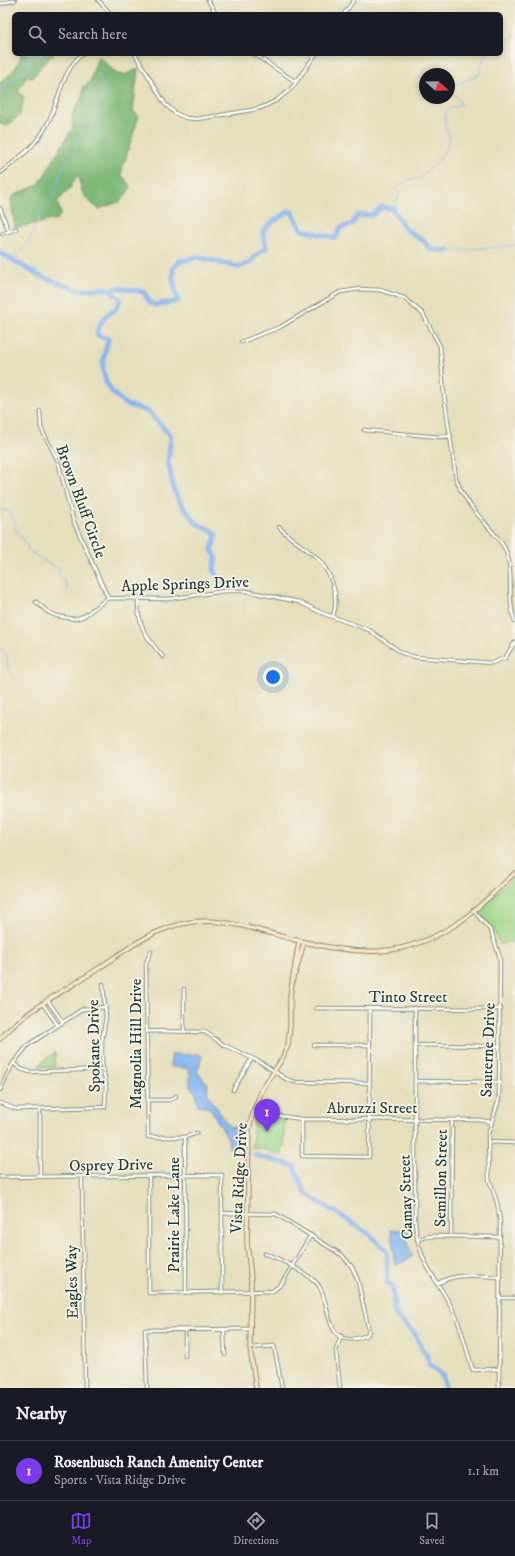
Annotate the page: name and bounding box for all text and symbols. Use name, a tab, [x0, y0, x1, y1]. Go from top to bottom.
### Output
search box	[12, 12, 503, 56]
icon: search	[26, 23, 48, 45]
text: Search here	[58, 25, 127, 44]
north arrow	[419, 68, 455, 104]
street label: Brown Bluff Circle	[51, 442, 111, 561]
street label: Apple Springs Drive	[121, 572, 250, 596]
your location	[263, 667, 283, 687]
street label: Magnolia Hill Drive	[126, 978, 146, 1109]
street label: Tinto Street	[369, 987, 447, 1007]
street label: Spokane Drive	[83, 999, 105, 1093]
street label: Sauterne Drive	[476, 1002, 500, 1098]
street label: Abruzzi Street	[327, 1098, 417, 1118]
pin: 1	[254, 1099, 280, 1132]
street label: Vista Ridge Drive	[226, 1122, 252, 1235]
street label: Semillon Street	[430, 1129, 452, 1227]
street label: Osprey Drive	[69, 1154, 153, 1176]
street label: Camay Street	[395, 1154, 417, 1240]
street label: Prairie Lake Lane	[164, 1157, 184, 1273]
street label: Eagles Way	[61, 1244, 83, 1319]
text: Nearby	[16, 1403, 66, 1425]
text: Rosenbusch Ranch Amenity Center	[54, 1453, 263, 1472]
text: 1	[27, 1463, 31, 1479]
text: 1.1 km	[467, 1463, 499, 1479]
text: Sports · Vista Ridge Drive	[54, 1472, 186, 1488]
tab: Map	[70, 1510, 92, 1548]
tab: Directions	[233, 1510, 279, 1548]
tab: Saved	[419, 1510, 445, 1548]

